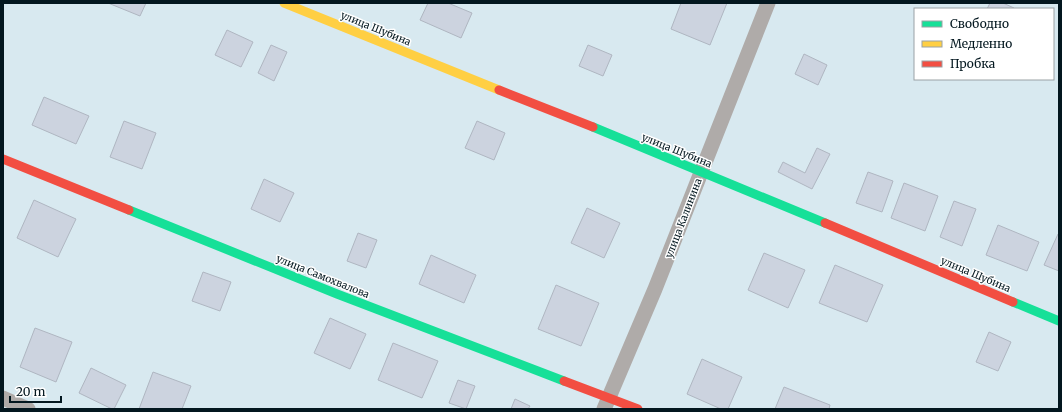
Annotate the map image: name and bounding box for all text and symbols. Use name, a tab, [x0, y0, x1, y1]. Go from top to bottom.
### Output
street label: улица Шубина	[339, 8, 413, 49]
legend	[914, 8, 1054, 80]
text: Свободно	[950, 16, 1009, 31]
text: Медленно	[950, 36, 1012, 51]
text: Пробка	[950, 56, 996, 71]
street label: улица Шубина	[640, 130, 714, 171]
street label: улица Калинина	[662, 176, 705, 260]
street label: улица Самохвалова	[274, 252, 372, 301]
street label: улица Шубина	[939, 254, 1013, 295]
scale bar	[10, 378, 61, 404]
text: 20 m	[16, 384, 45, 399]

